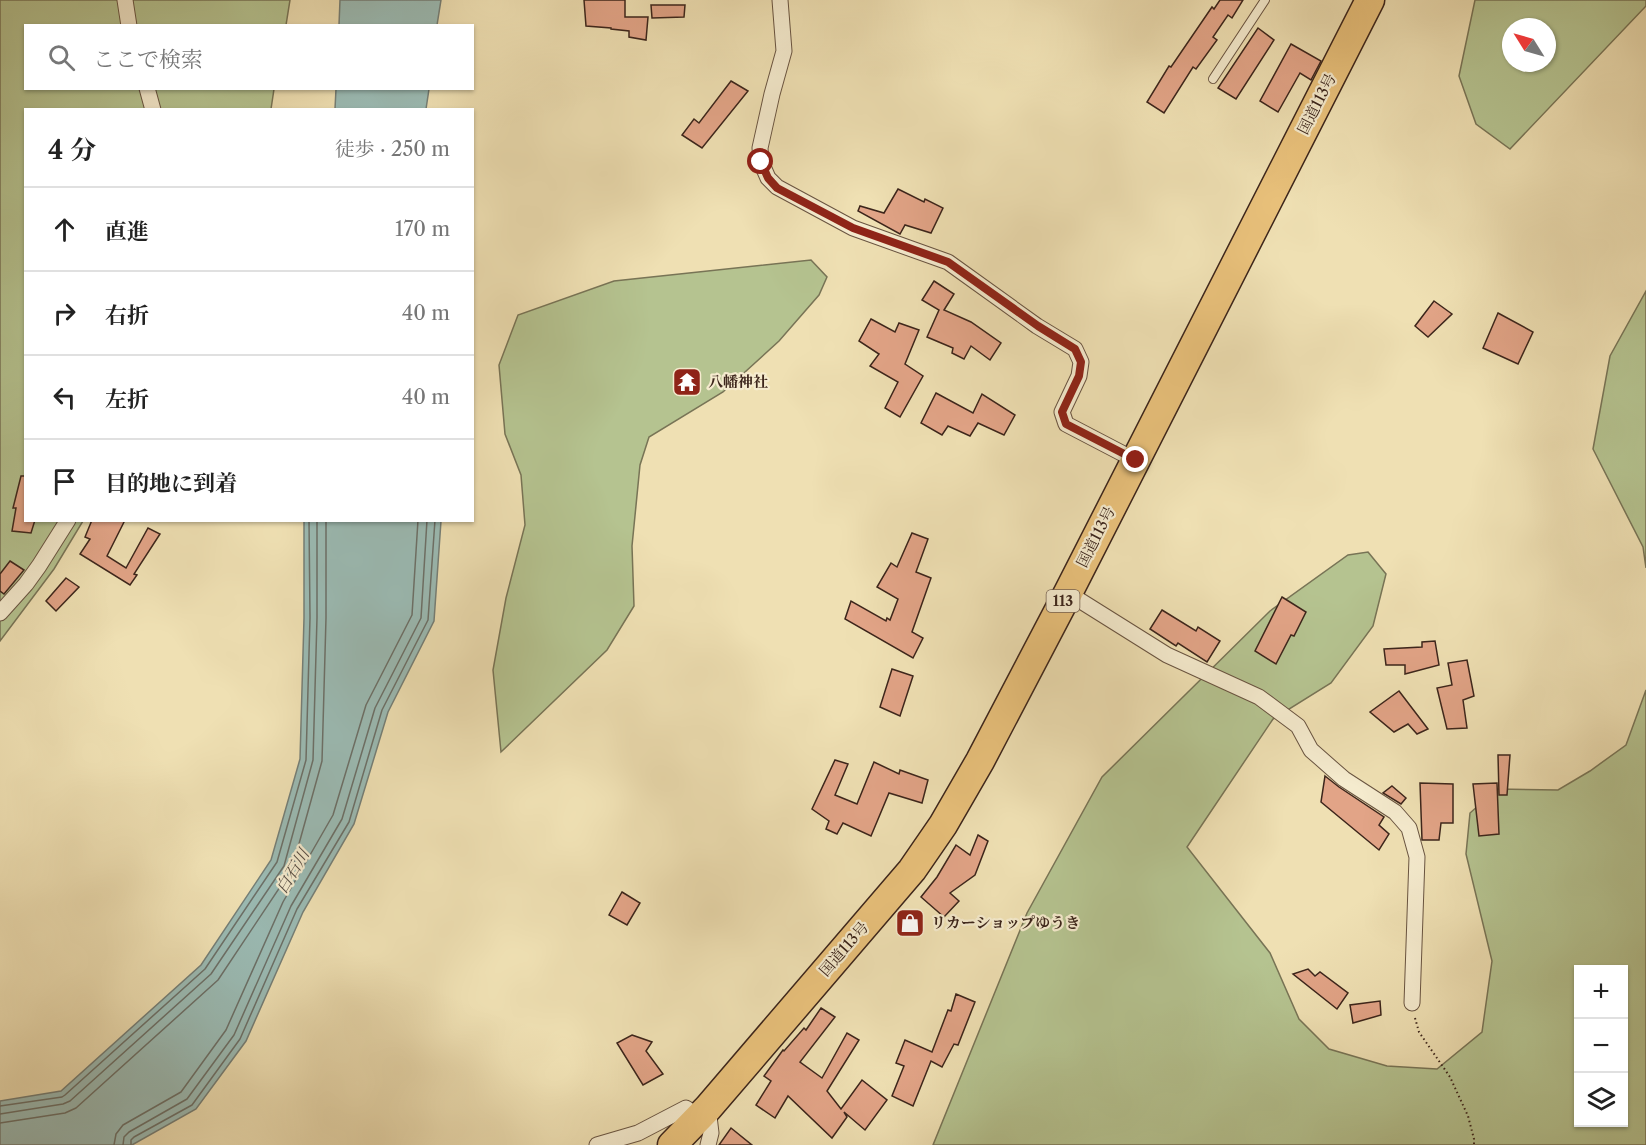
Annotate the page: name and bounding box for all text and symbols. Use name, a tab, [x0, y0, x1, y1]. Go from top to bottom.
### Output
north arrow	[1502, 18, 1556, 72]
search box	[24, 24, 474, 90]
icon: search	[45, 41, 78, 74]
text: ここで検索	[93, 46, 203, 73]
street label: 国道113号	[1293, 70, 1340, 137]
text: 4 分	[48, 134, 96, 166]
text: 徒歩 · 250 m	[335, 137, 450, 161]
route start	[747, 148, 773, 174]
icon: ahead	[48, 213, 81, 246]
text: 170 m	[395, 217, 450, 241]
text: 直進	[105, 218, 149, 245]
icon: right	[48, 297, 81, 330]
text: 40 m	[402, 301, 450, 325]
text: 右折	[105, 302, 149, 329]
temple icon: 八幡神社	[671, 366, 703, 398]
place label: 八幡神社	[708, 372, 768, 391]
icon: left	[48, 381, 81, 414]
text: 40 m	[402, 385, 450, 409]
text: 左折	[105, 386, 149, 413]
route end	[1122, 446, 1148, 472]
icon: arrive	[48, 465, 81, 498]
text: 目的地に到着	[105, 470, 237, 497]
street label: 国道113号	[1072, 503, 1119, 570]
road number: 113	[1046, 590, 1080, 612]
water label: 白石川	[271, 844, 314, 897]
shop icon: リカーショップゆうき	[894, 907, 926, 939]
place label: リカーショップゆうき	[931, 913, 1080, 932]
street label: 国道113号	[815, 918, 872, 980]
map controls	[1574, 965, 1628, 1127]
button: +	[1574, 965, 1628, 1019]
button: −	[1574, 1019, 1628, 1073]
button: layers	[1574, 1073, 1628, 1127]

